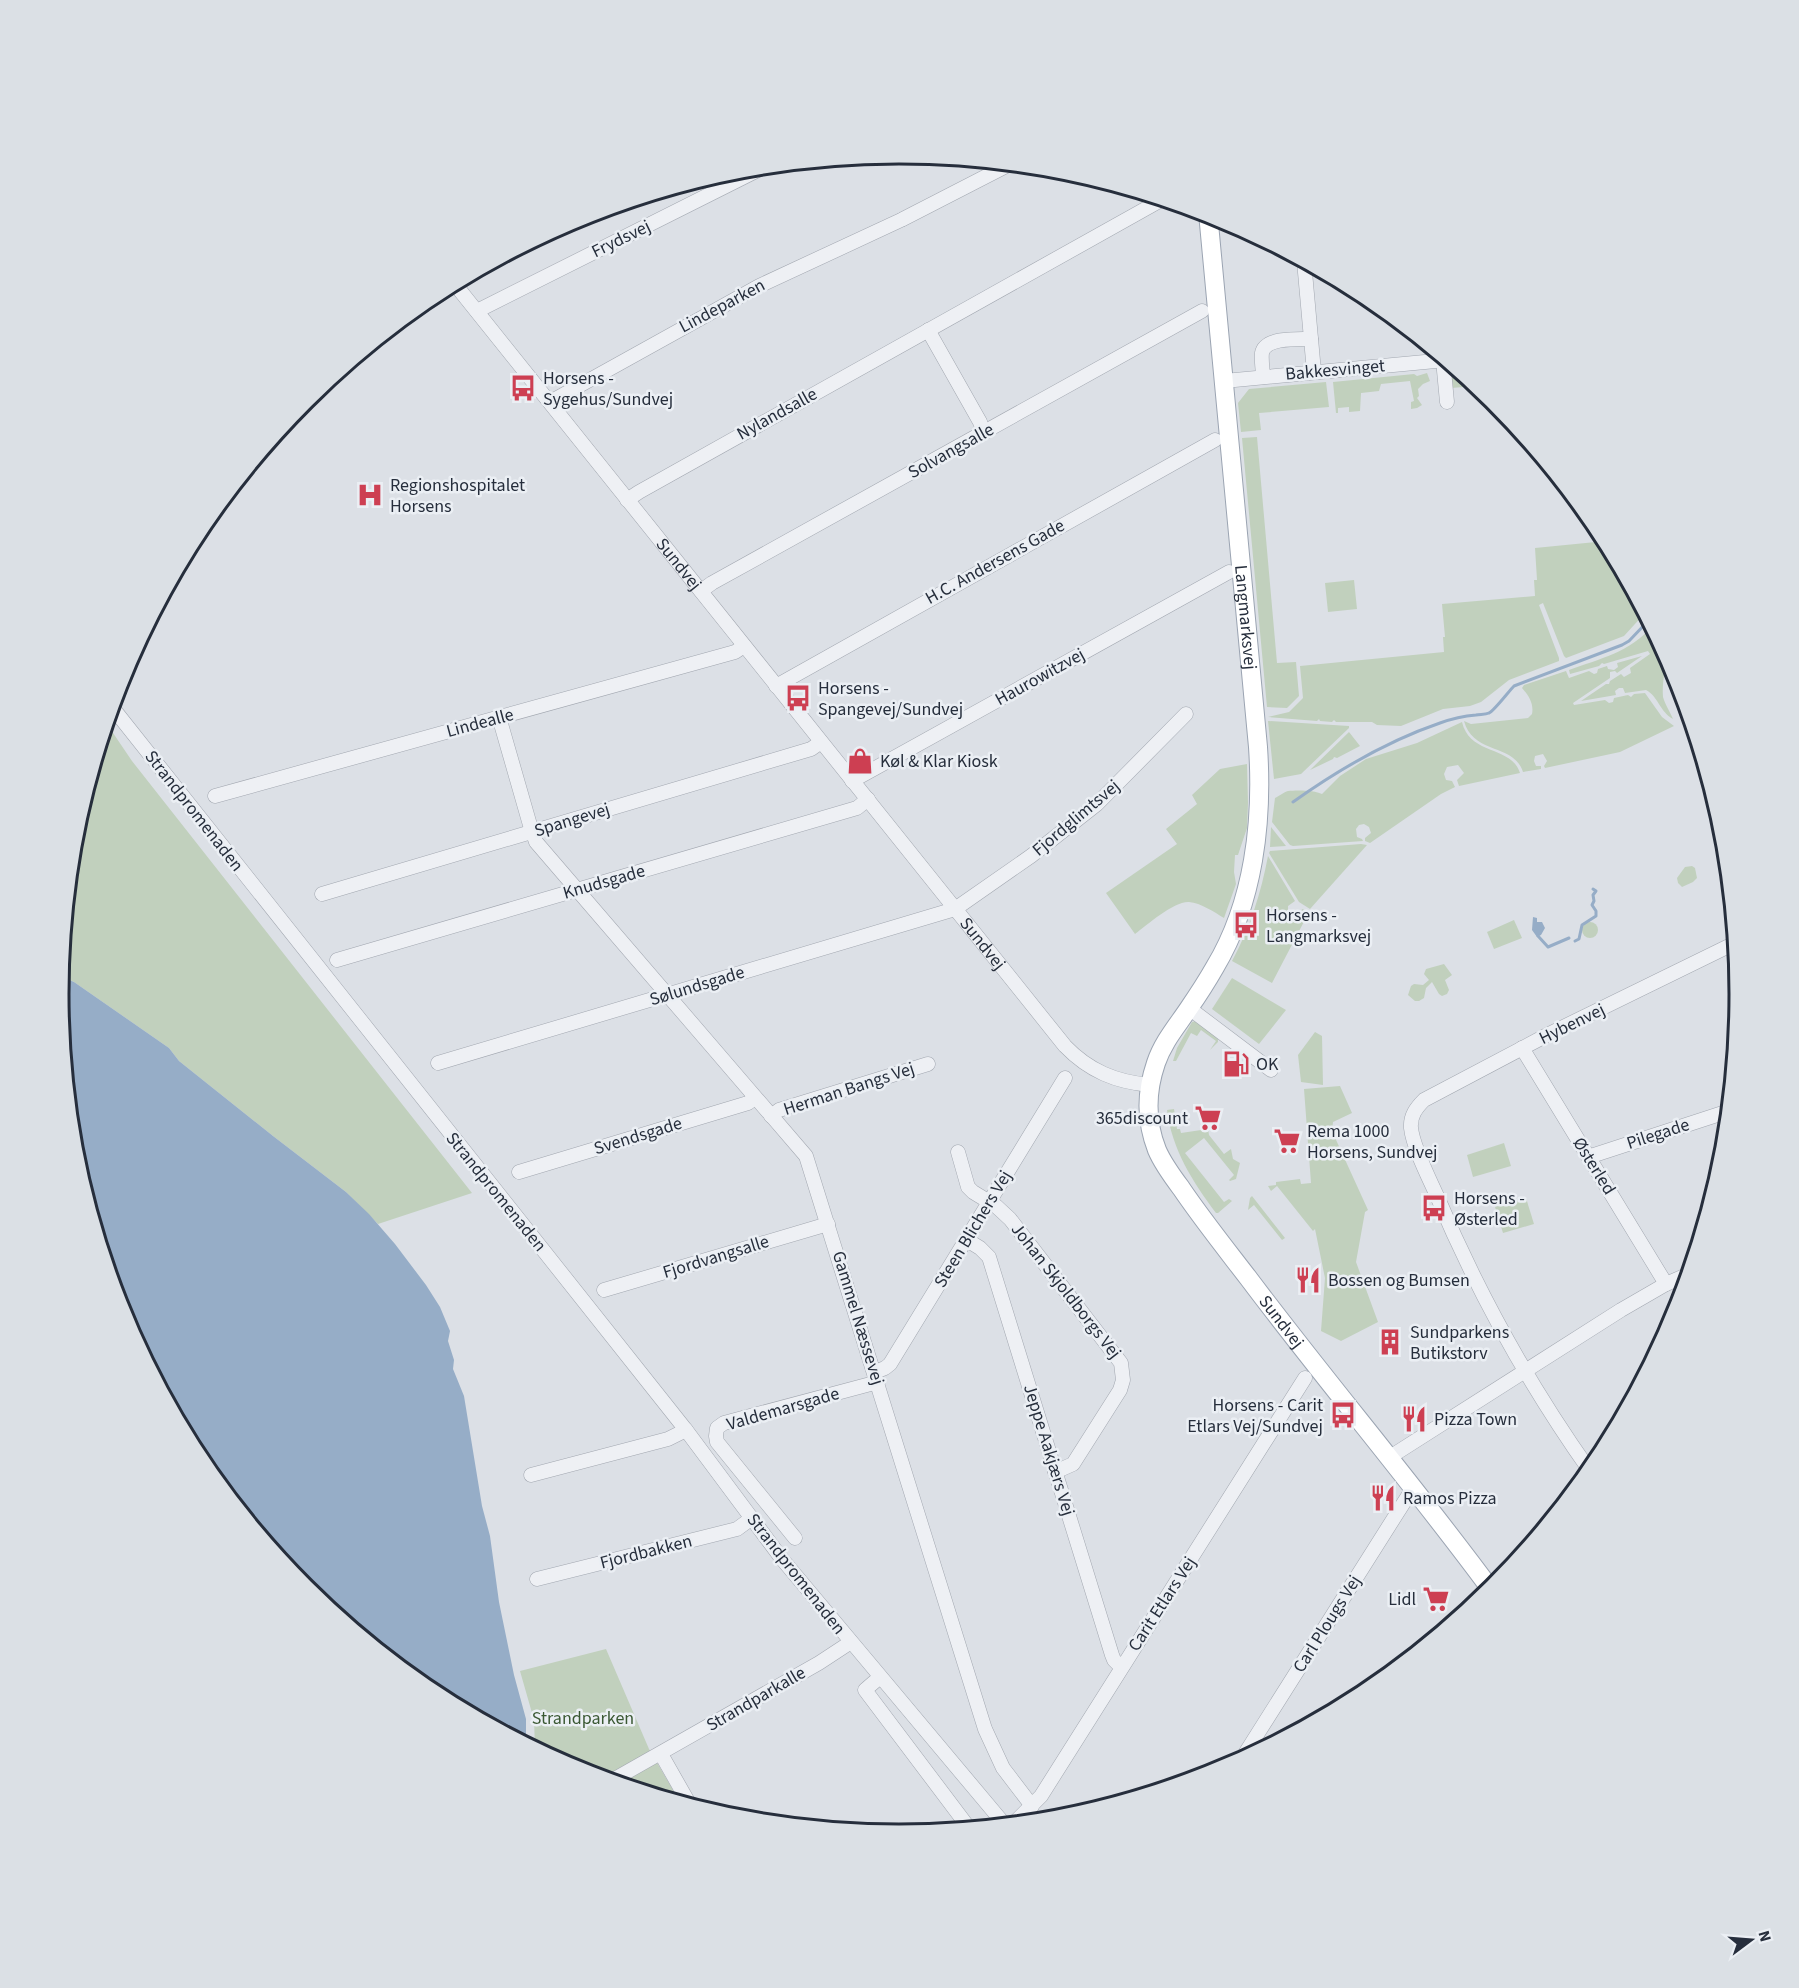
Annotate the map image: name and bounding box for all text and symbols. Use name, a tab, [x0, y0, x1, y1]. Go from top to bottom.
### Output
street label: Frydsvej	[587, 214, 655, 264]
street label: Lindeparken	[674, 273, 770, 339]
street label: Bakkesvinget	[1284, 353, 1386, 387]
place label: Horsens - Sygehus/Sundvej	[543, 366, 673, 412]
bus stop icon: Horsens - Sygehus/Sundvej	[508, 373, 538, 403]
street label: Nylandsalle	[732, 382, 822, 446]
street label: Solvangsalle	[904, 417, 999, 485]
place label: Regionshospitalet Horsens	[390, 473, 525, 519]
hospital icon: Regionshospitalet Horsens	[355, 480, 385, 510]
street label: H.C. Andersens Gade	[921, 513, 1069, 611]
street label: Sundvej	[650, 532, 708, 596]
street label: Langmarksvej	[1228, 564, 1263, 671]
street label: Haurowitzvej	[991, 642, 1089, 712]
place label: Horsens - Spangevej/Sundvej	[818, 676, 963, 722]
bus stop icon: Horsens - Spangevej/Sundvej	[783, 683, 813, 713]
street label: Lindealle	[444, 702, 517, 744]
street label: Strandpromenaden	[139, 745, 249, 877]
shop icon: Køl & Klar Kiosk	[845, 746, 875, 776]
place label: Køl & Klar Kiosk	[880, 749, 998, 774]
street label: Fjordglimtsvej	[1027, 774, 1125, 862]
street label: Spangevej	[531, 797, 613, 843]
street label: Knudsgade	[560, 858, 648, 906]
place label: Horsens - Langmarksvej	[1266, 903, 1371, 949]
bus stop icon: Horsens - Langmarksvej	[1231, 910, 1261, 940]
street label: Sundvej	[954, 912, 1012, 975]
street label: Sølundsgade	[647, 960, 748, 1012]
street label: Hybenvej	[1535, 997, 1609, 1051]
fuel station icon: OK	[1221, 1049, 1251, 1079]
place label: OK	[1256, 1052, 1279, 1077]
street label: Herman Bangs Vej	[780, 1056, 918, 1122]
supermarket icon: 365discount	[1193, 1103, 1223, 1133]
place label: 365discount	[1096, 1106, 1188, 1131]
street label: Svendsgade	[591, 1111, 685, 1161]
street label: Pilegade	[1623, 1112, 1693, 1156]
place label: Rema 1000 Horsens, Sundvej	[1307, 1119, 1438, 1165]
supermarket icon: Rema 1000 Horsens, Sundvej	[1272, 1126, 1302, 1156]
street label: Strandpromenaden	[440, 1127, 552, 1257]
street label: Østerled	[1567, 1132, 1621, 1200]
street label: Steen Blichers Vej	[928, 1166, 1018, 1292]
place label: Horsens - Østerled	[1454, 1186, 1525, 1232]
bus stop icon: Horsens - Østerled	[1419, 1193, 1449, 1223]
street label: Johan Skjoldborgs Vej	[1005, 1218, 1127, 1364]
street label: Fjordvangsalle	[660, 1229, 772, 1285]
street label: Gammel Næssevej	[826, 1248, 890, 1388]
restaurant icon: Bossen og Bumsen	[1293, 1265, 1323, 1295]
place label: Bossen og Bumsen	[1328, 1268, 1470, 1293]
street label: Sundvej	[1253, 1290, 1310, 1353]
place label: Sundparkens Butikstorv	[1410, 1320, 1509, 1366]
building icon: Sundparkens Butikstorv	[1375, 1327, 1405, 1357]
street label: Valdemarsgade	[724, 1381, 842, 1437]
street label: Jeppe Aakjærs Vej	[1017, 1381, 1081, 1519]
place label: Horsens - Carit Etlars Vej/Sundvej	[1187, 1393, 1323, 1439]
bus stop icon: Horsens - Carit Etlars Vej/Sundvej	[1328, 1400, 1358, 1430]
restaurant icon: Pizza Town	[1399, 1404, 1429, 1434]
place label: Pizza Town	[1434, 1407, 1517, 1432]
restaurant icon: Ramos Pizza	[1368, 1483, 1398, 1513]
place label: Ramos Pizza	[1403, 1486, 1497, 1511]
street label: Strandpromenaden	[741, 1508, 851, 1640]
street label: Fjordbakken	[597, 1528, 695, 1576]
street label: Carit Etlars Vej	[1122, 1552, 1202, 1656]
street label: Carl Plougs Vej	[1287, 1570, 1367, 1678]
supermarket icon: Lidl	[1421, 1584, 1451, 1614]
place label: Lidl	[1388, 1587, 1416, 1612]
street label: Strandparkalle	[702, 1660, 810, 1738]
park label: Strandparken	[532, 1706, 634, 1731]
north arrow	[1721, 1910, 1781, 1970]
text: N	[1752, 1928, 1776, 1944]

